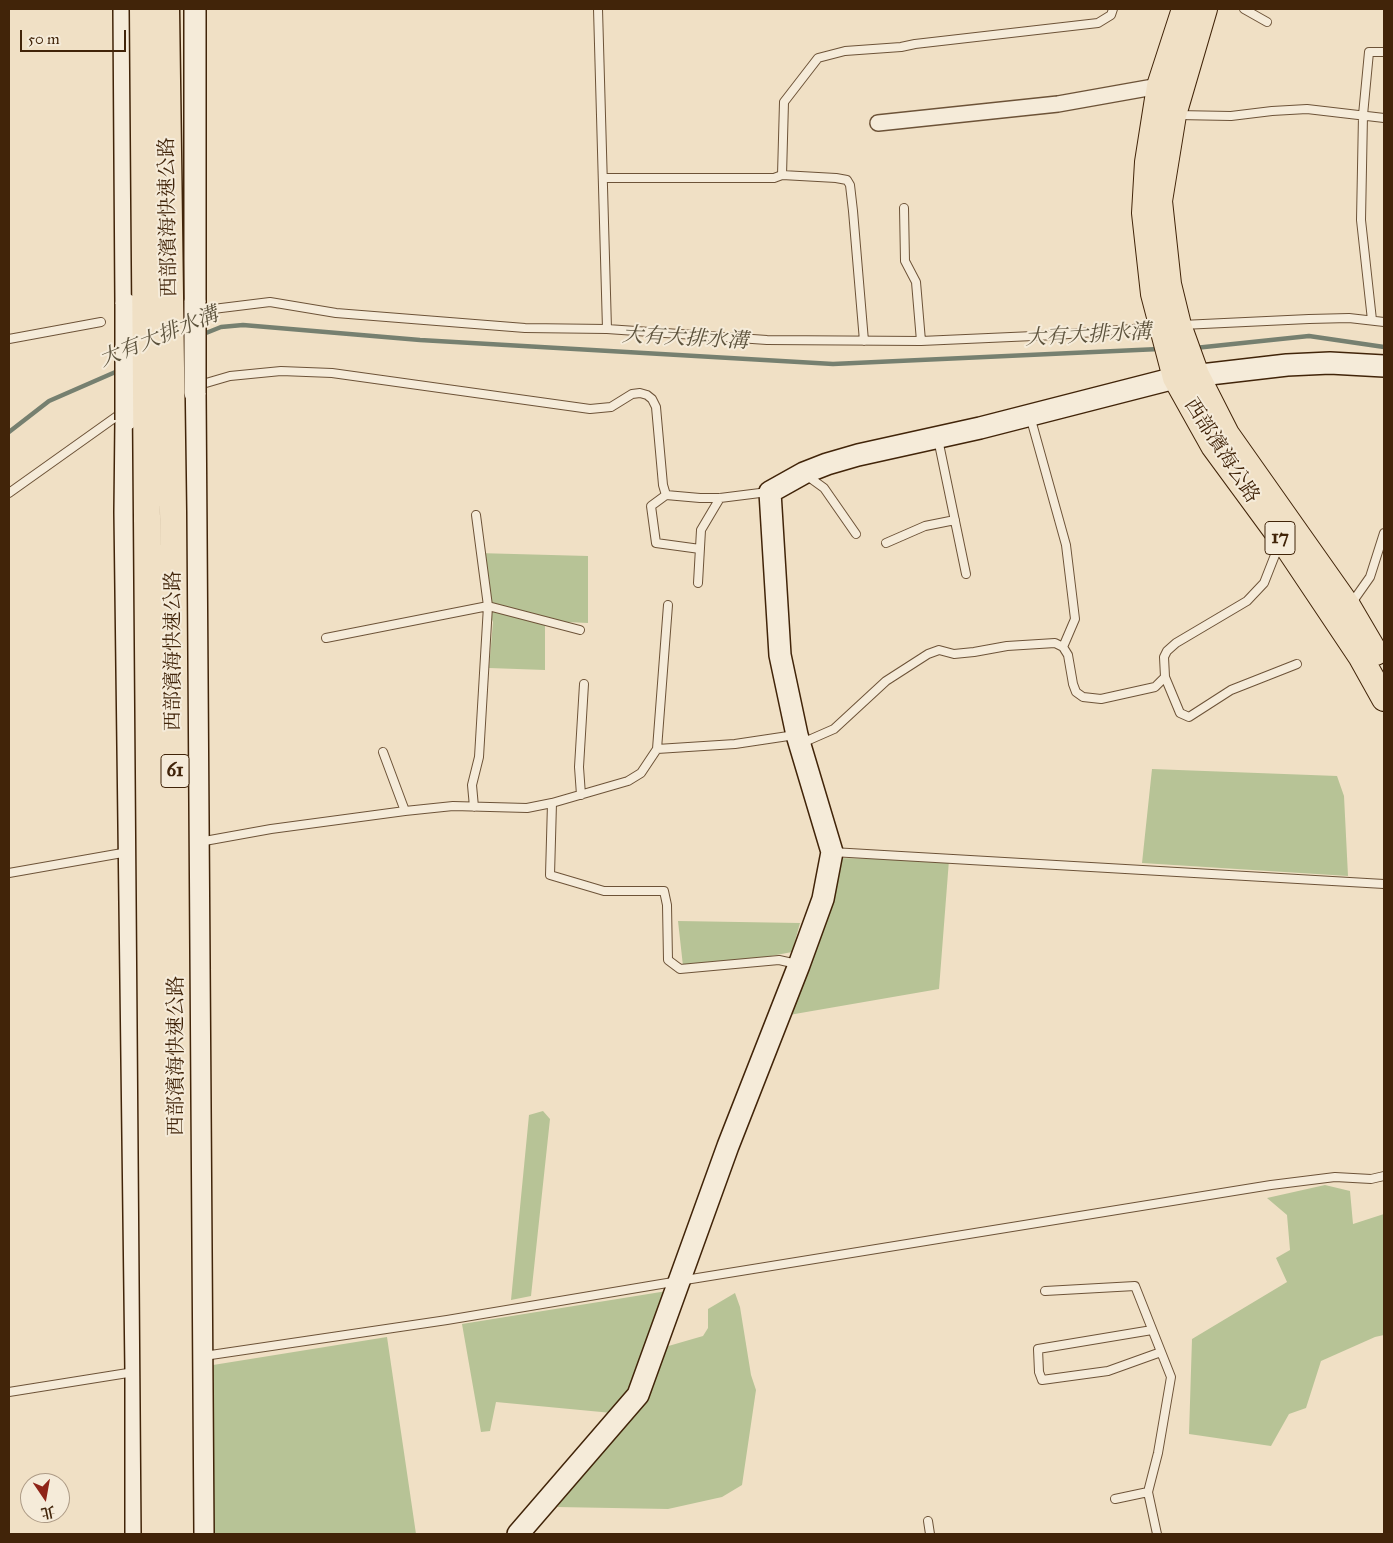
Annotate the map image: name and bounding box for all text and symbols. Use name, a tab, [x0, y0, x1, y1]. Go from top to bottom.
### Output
scale bar	[22, 20, 129, 52]
text: 50 m	[28, 30, 60, 48]
street label: 西部濱海快速公路	[156, 137, 182, 297]
water label: 大有大排水溝	[96, 303, 222, 373]
water label: 大有大排水溝	[1024, 320, 1152, 352]
water label: 大有大排水溝	[621, 323, 749, 355]
street label: 西部濱海公路	[1178, 394, 1264, 508]
road number: 17	[1265, 522, 1295, 554]
street label: 西部濱海快速公路	[162, 571, 186, 731]
road number: 61	[161, 754, 189, 788]
street label: 西部濱海快速公路	[165, 976, 189, 1136]
north arrow	[20, 1473, 70, 1523]
text: 北	[39, 1502, 57, 1522]

